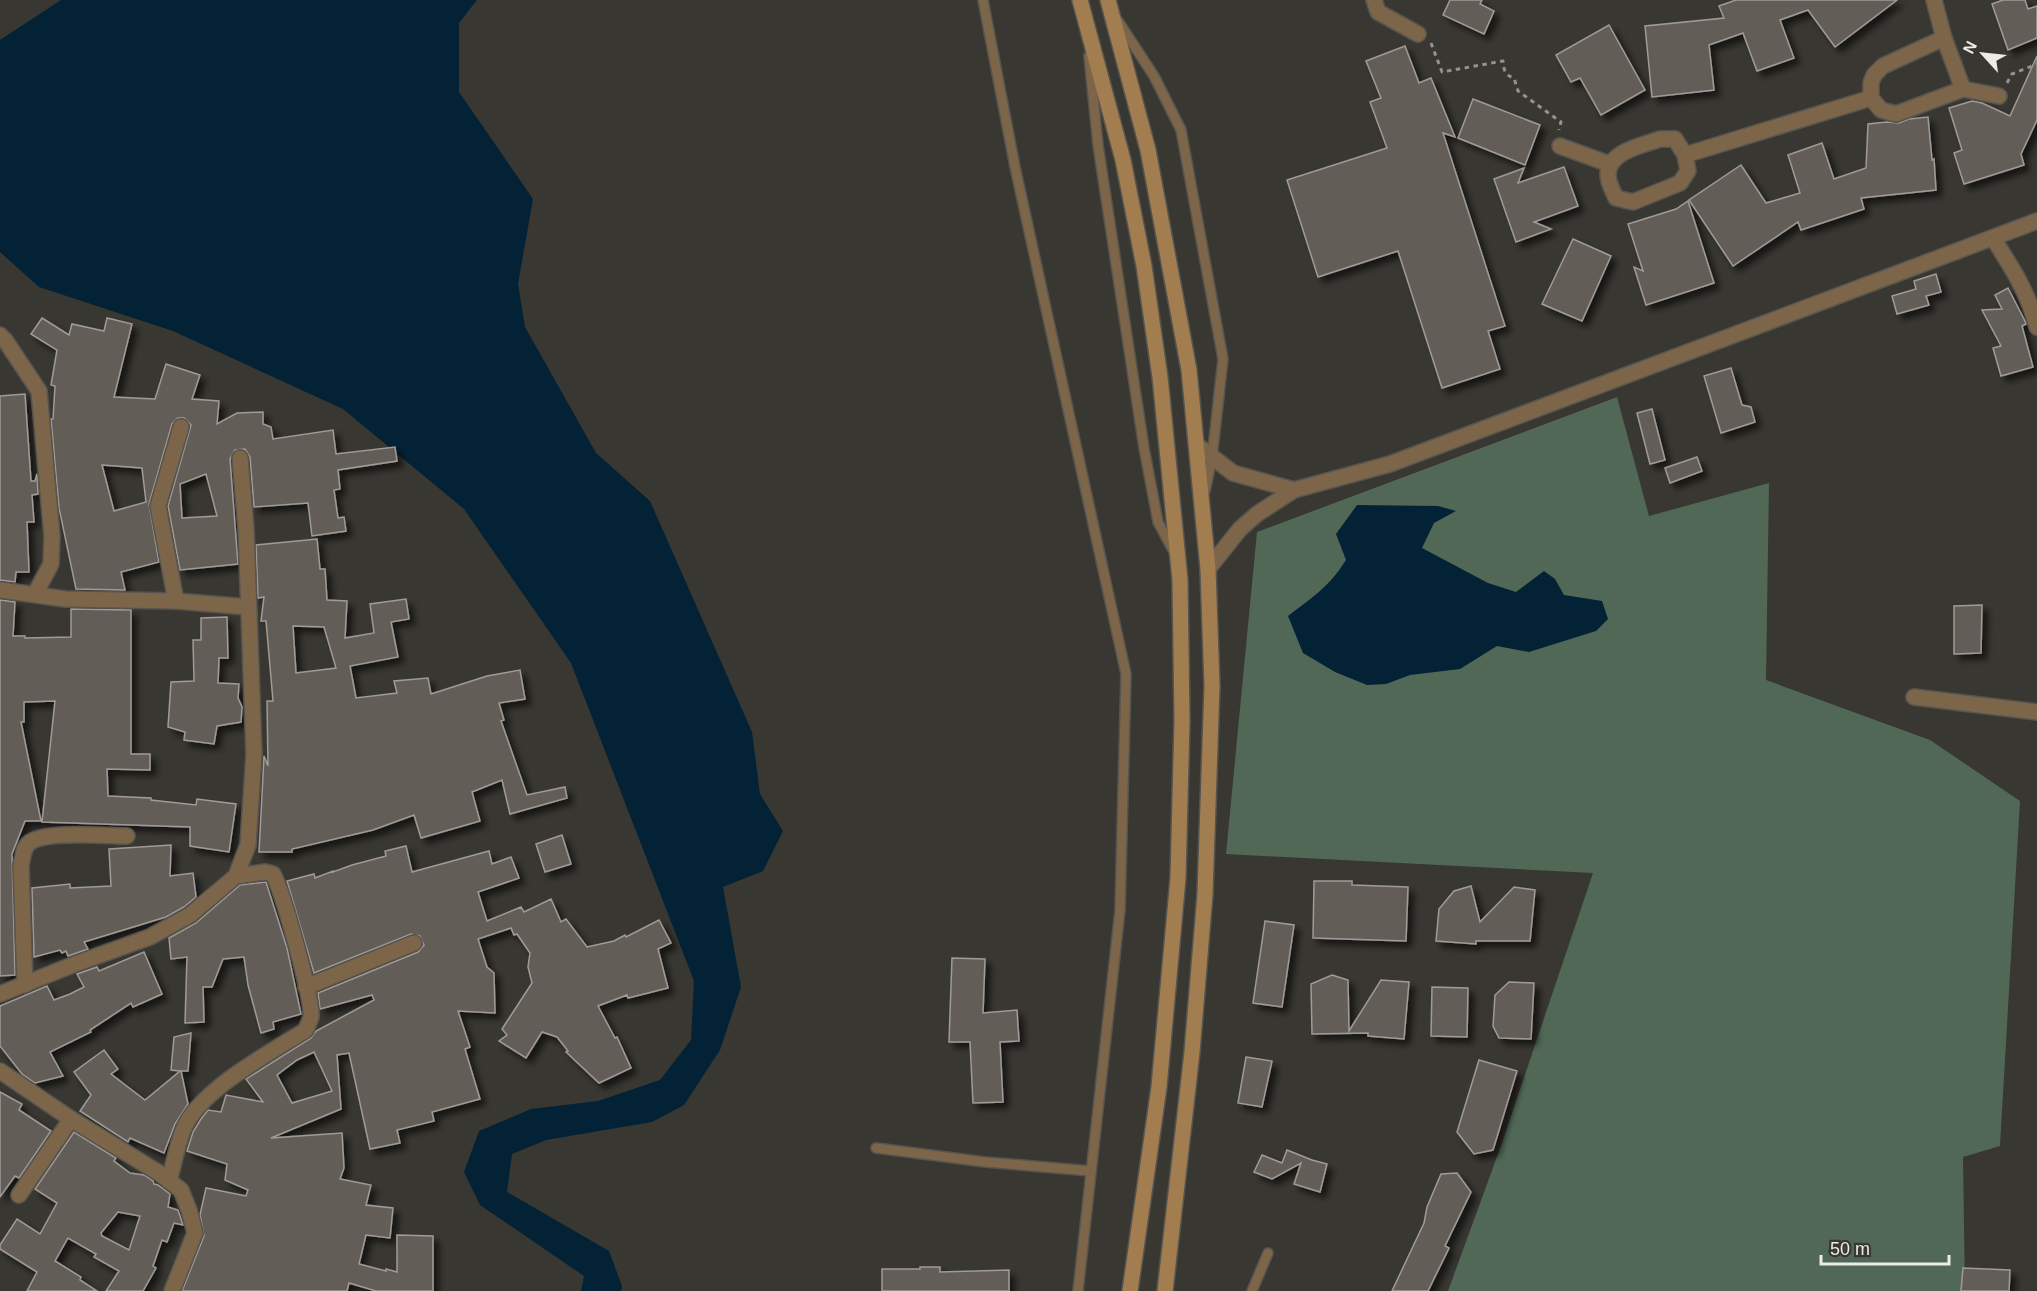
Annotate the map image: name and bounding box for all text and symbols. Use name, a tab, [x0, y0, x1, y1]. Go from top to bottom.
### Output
north arrow	[1953, 24, 2013, 84]
text: N	[1960, 38, 1980, 56]
scale bar	[1821, 1228, 1948, 1266]
text: 50 m	[1830, 1239, 1870, 1259]

